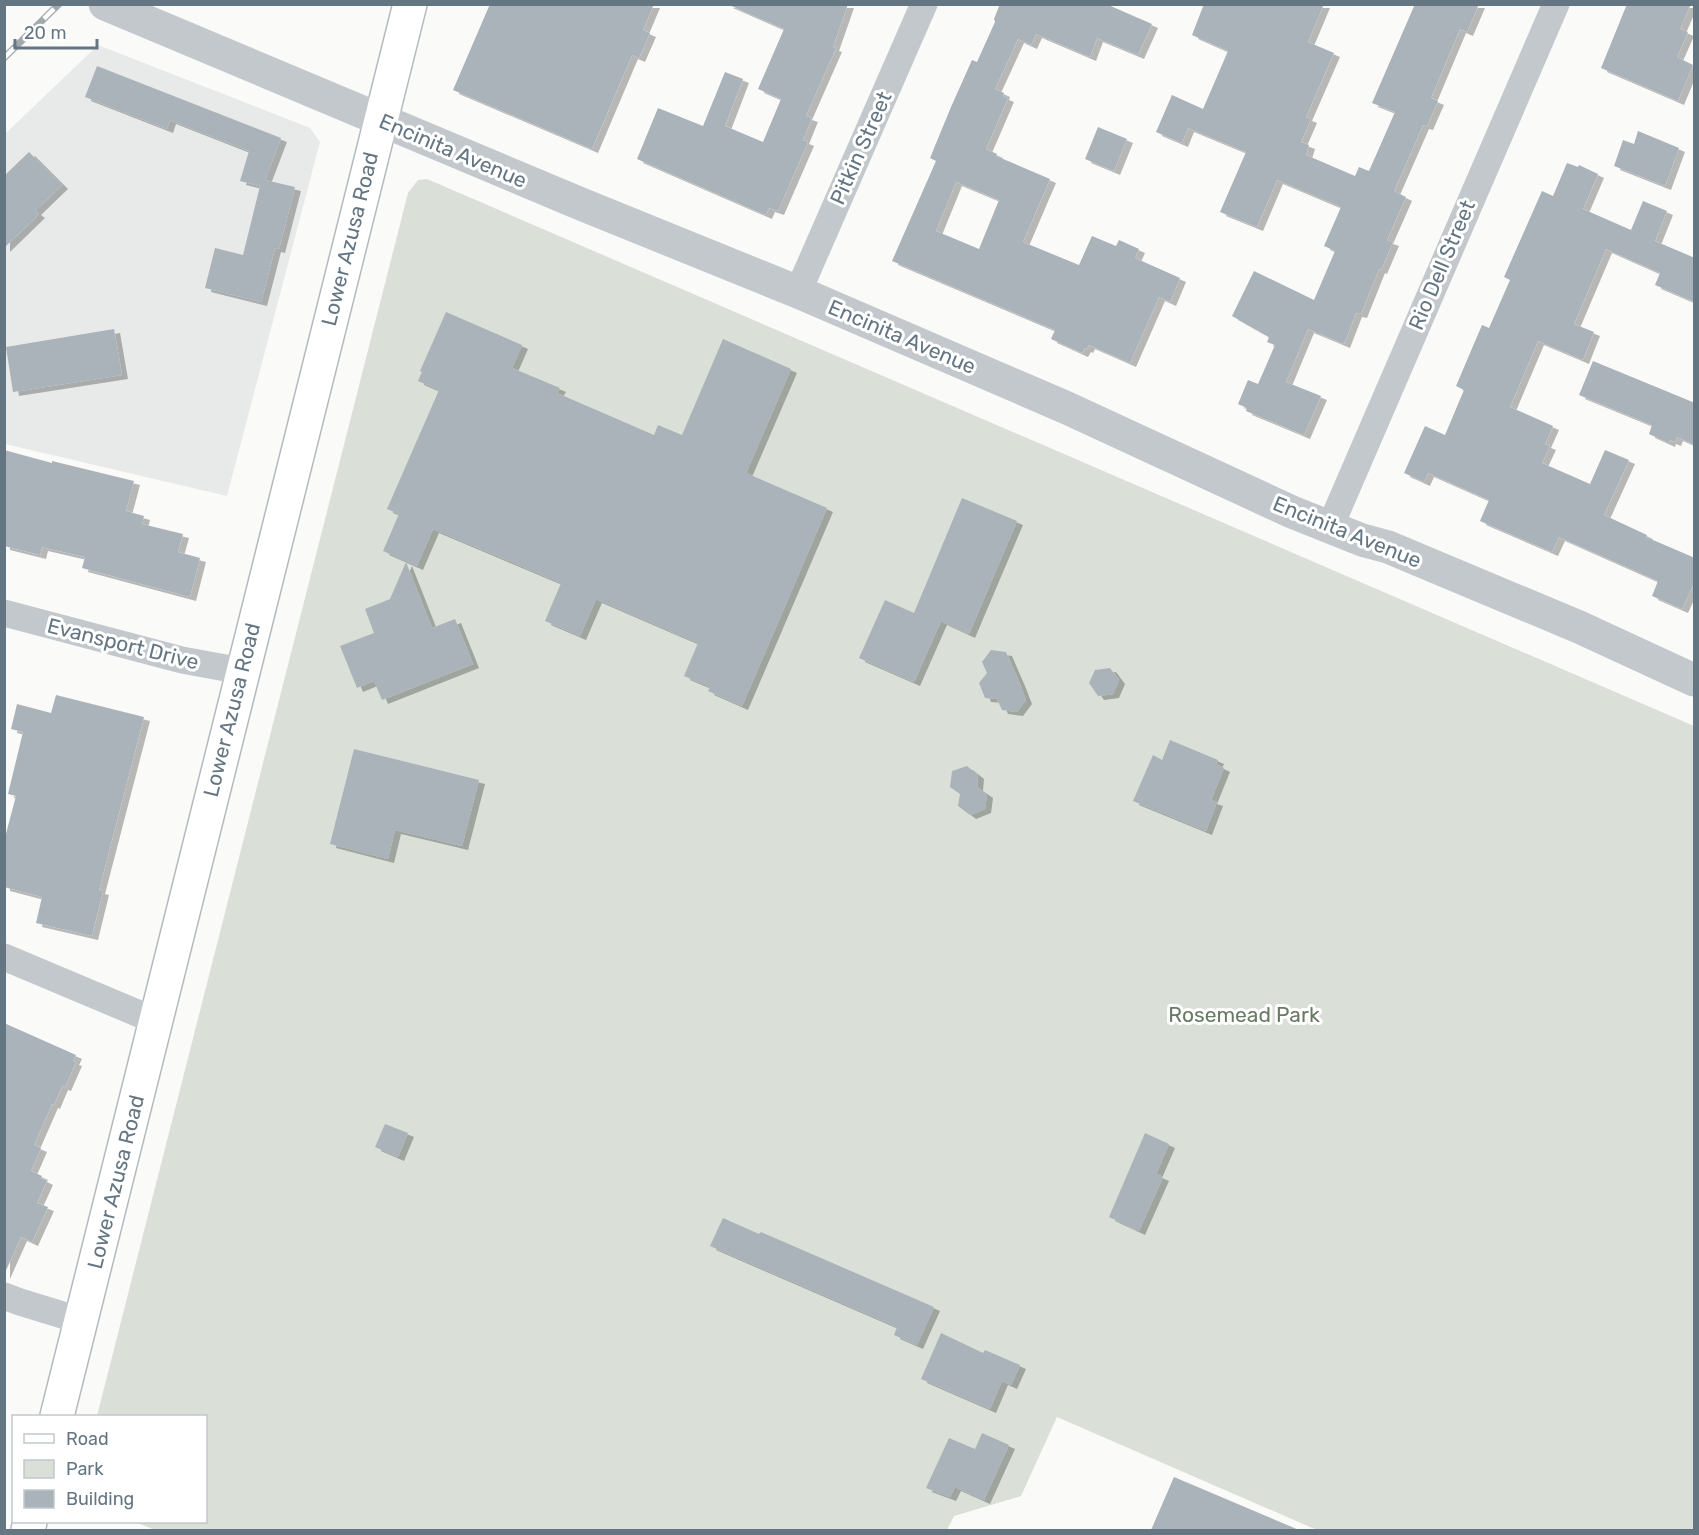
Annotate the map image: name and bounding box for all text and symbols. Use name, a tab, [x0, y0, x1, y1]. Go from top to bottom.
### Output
scale bar	[15, 12, 98, 50]
text: 20 m	[24, 22, 66, 44]
street label: Pitkin Street	[824, 87, 897, 208]
street label: Encinita Avenue	[376, 108, 531, 193]
street label: Lower Azusa Road	[316, 149, 383, 328]
street label: Rio Dell Street	[1403, 196, 1480, 333]
street label: Encinita Avenue	[825, 294, 980, 379]
street label: Encinita Avenue	[1269, 490, 1425, 573]
street label: Evansport Drive	[45, 613, 201, 674]
street label: Lower Azusa Road	[198, 620, 265, 799]
park label: Rosemead Park	[1168, 1002, 1320, 1027]
street label: Lower Azusa Road	[82, 1092, 149, 1271]
legend	[12, 1415, 207, 1523]
text: Road	[66, 1428, 109, 1450]
text: Park	[66, 1458, 104, 1480]
text: Building	[66, 1488, 134, 1510]

